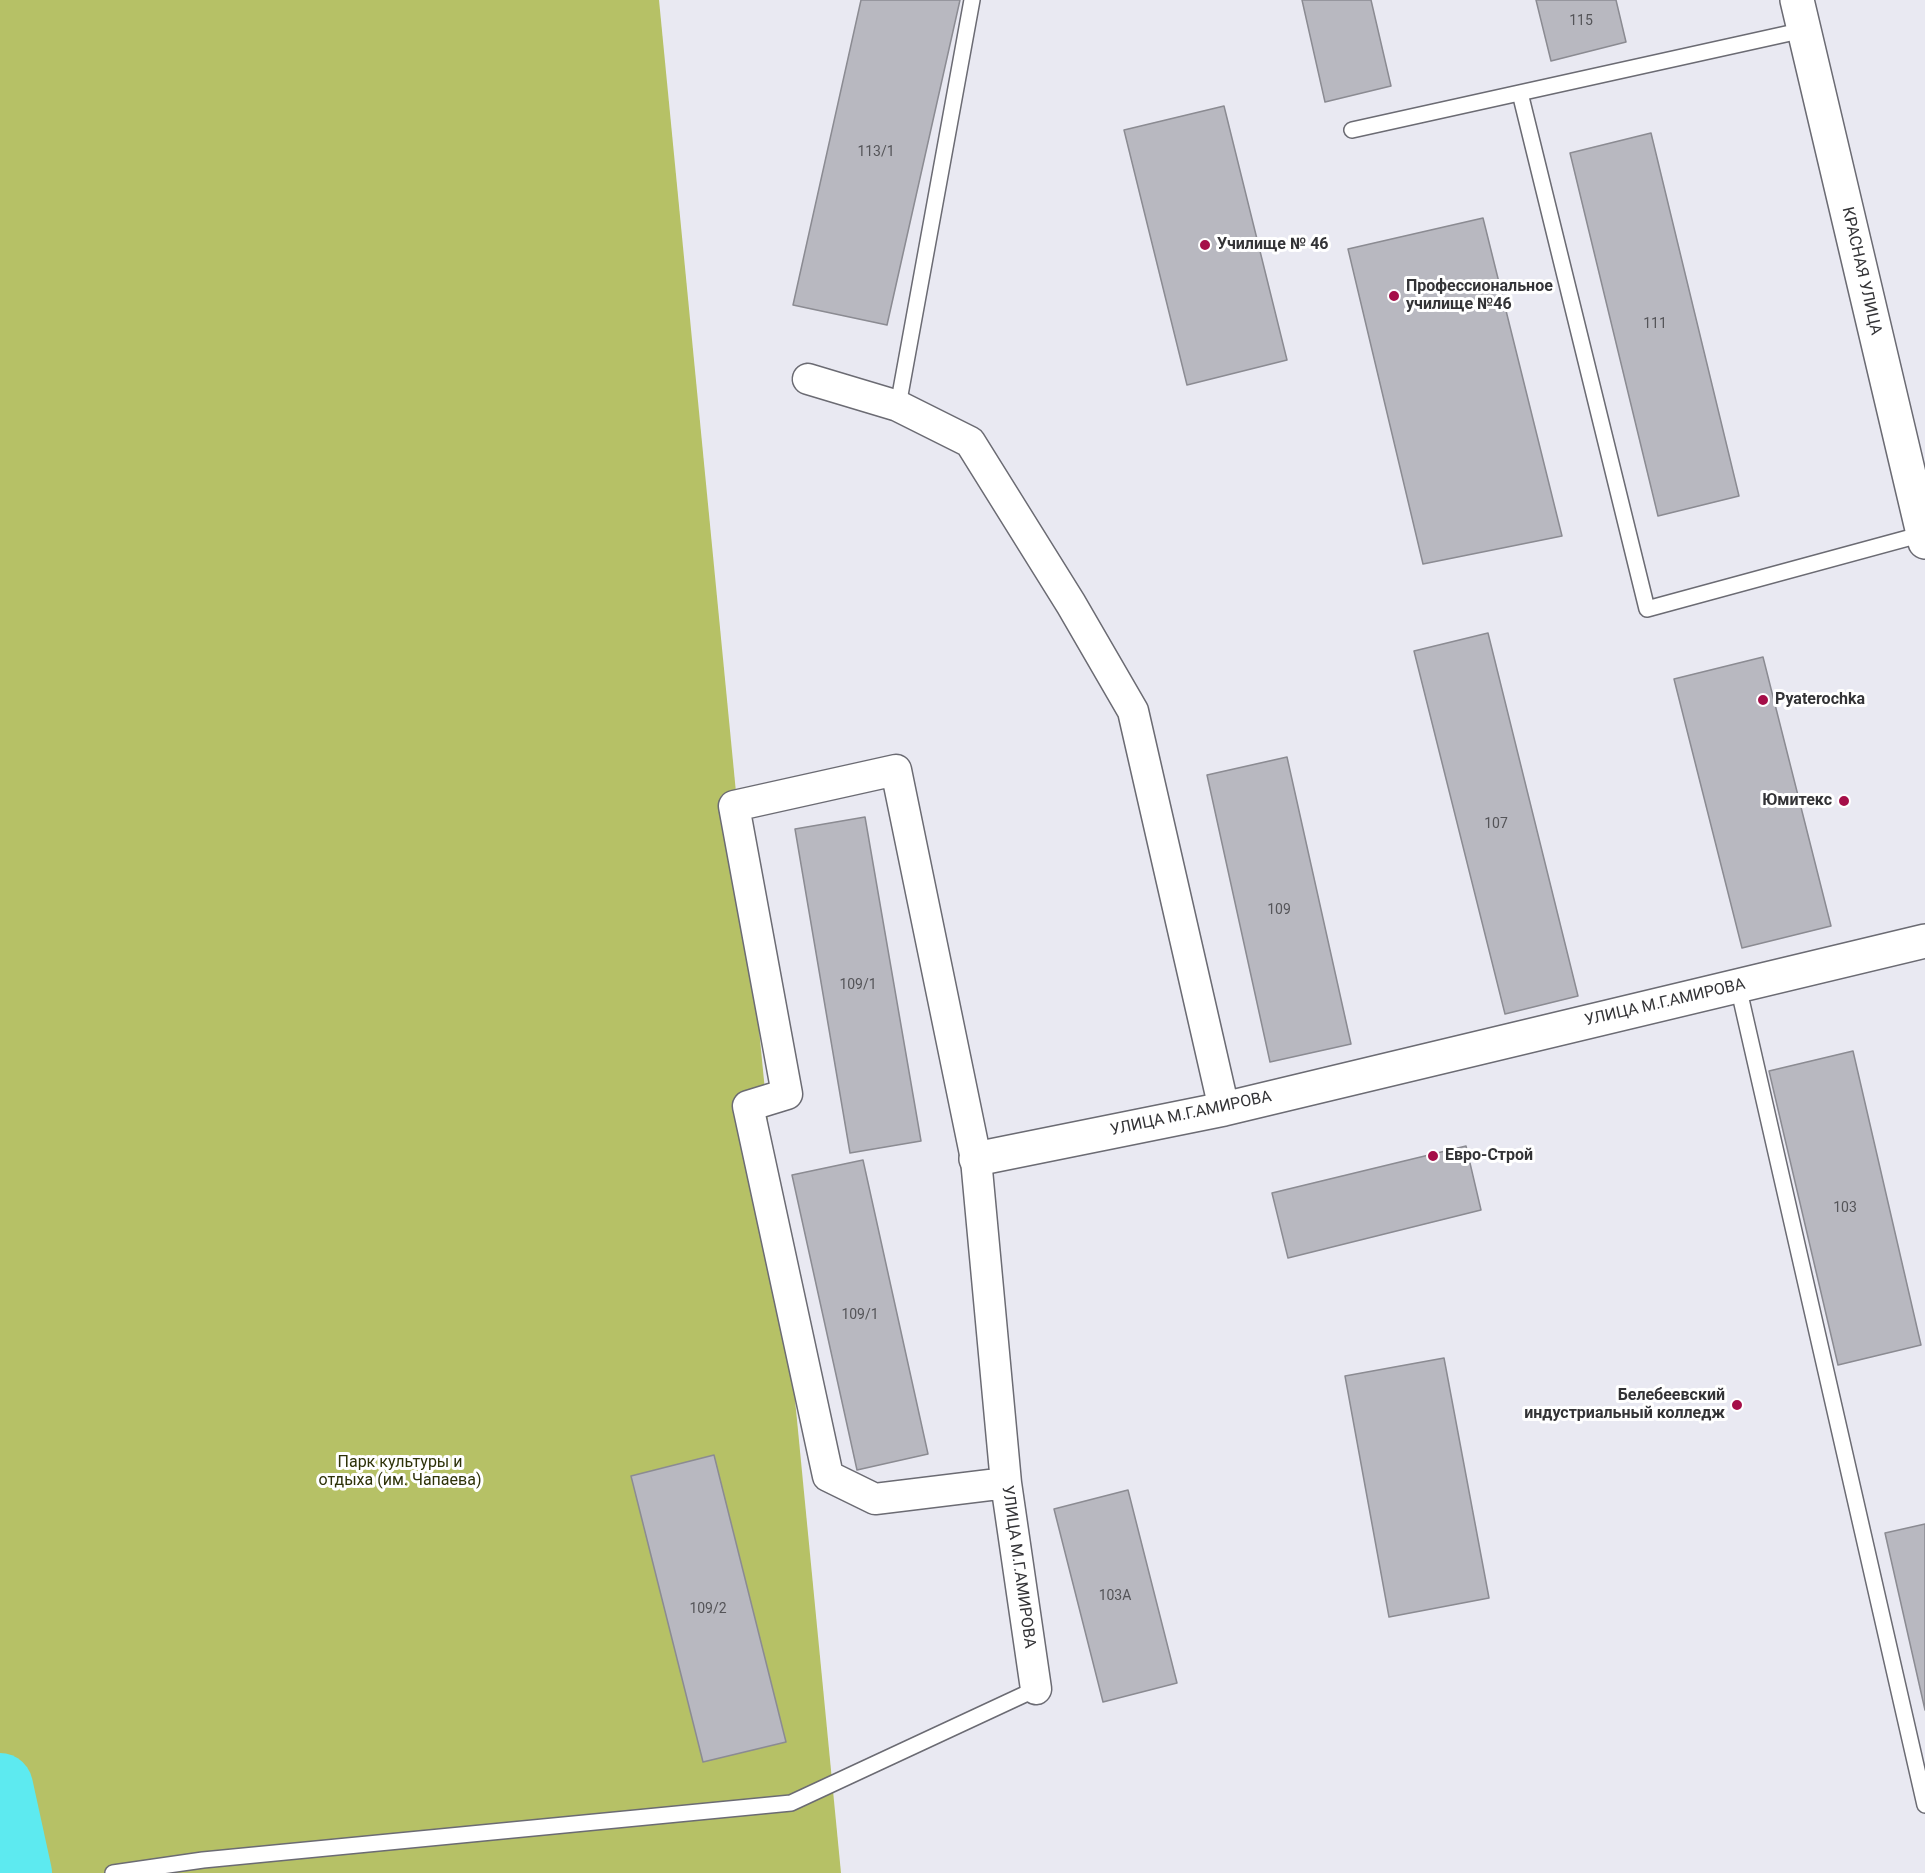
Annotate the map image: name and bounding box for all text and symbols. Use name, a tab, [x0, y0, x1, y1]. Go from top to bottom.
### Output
house number: 115	[1569, 13, 1593, 29]
house number: 113/1	[857, 144, 895, 160]
street label: КРАСНАЯ УЛИЦА	[1837, 205, 1885, 337]
place label: Училище № 46	[1217, 235, 1329, 255]
marker: Училище № 46	[1198, 238, 1212, 252]
place label: Профессиональное училище №46	[1406, 277, 1553, 315]
marker: Профессиональное училище №46	[1387, 289, 1401, 303]
house number: 111	[1643, 316, 1667, 332]
place label: Pyaterochka	[1775, 690, 1865, 710]
marker: Pyaterochka	[1756, 693, 1770, 707]
place label: Юмитекс	[1762, 791, 1832, 811]
marker: Юмитекс	[1837, 794, 1851, 808]
house number: 107	[1484, 816, 1508, 832]
house number: 109	[1267, 902, 1291, 918]
street label: УЛИЦА М.Г.АМИРОВА	[1583, 975, 1747, 1031]
house number: 109/1	[839, 977, 877, 993]
street label: УЛИЦА М.Г.АМИРОВА	[1109, 1088, 1273, 1140]
place label: Евро-Строй	[1445, 1146, 1533, 1166]
marker: Евро-Строй	[1426, 1149, 1440, 1163]
house number: 103	[1833, 1200, 1857, 1216]
house number: 109/1	[841, 1307, 879, 1323]
place label: Белебеевский индустриальный колледж	[1524, 1386, 1725, 1424]
marker: Белебеевский индустриальный колледж	[1730, 1398, 1744, 1412]
park label: Парк культуры и отдыха (им. Чапаева)	[319, 1453, 481, 1491]
street label: УЛИЦА М.Г.АМИРОВА	[997, 1484, 1039, 1650]
house number: 103А	[1099, 1588, 1131, 1604]
house number: 109/2	[689, 1601, 727, 1617]

